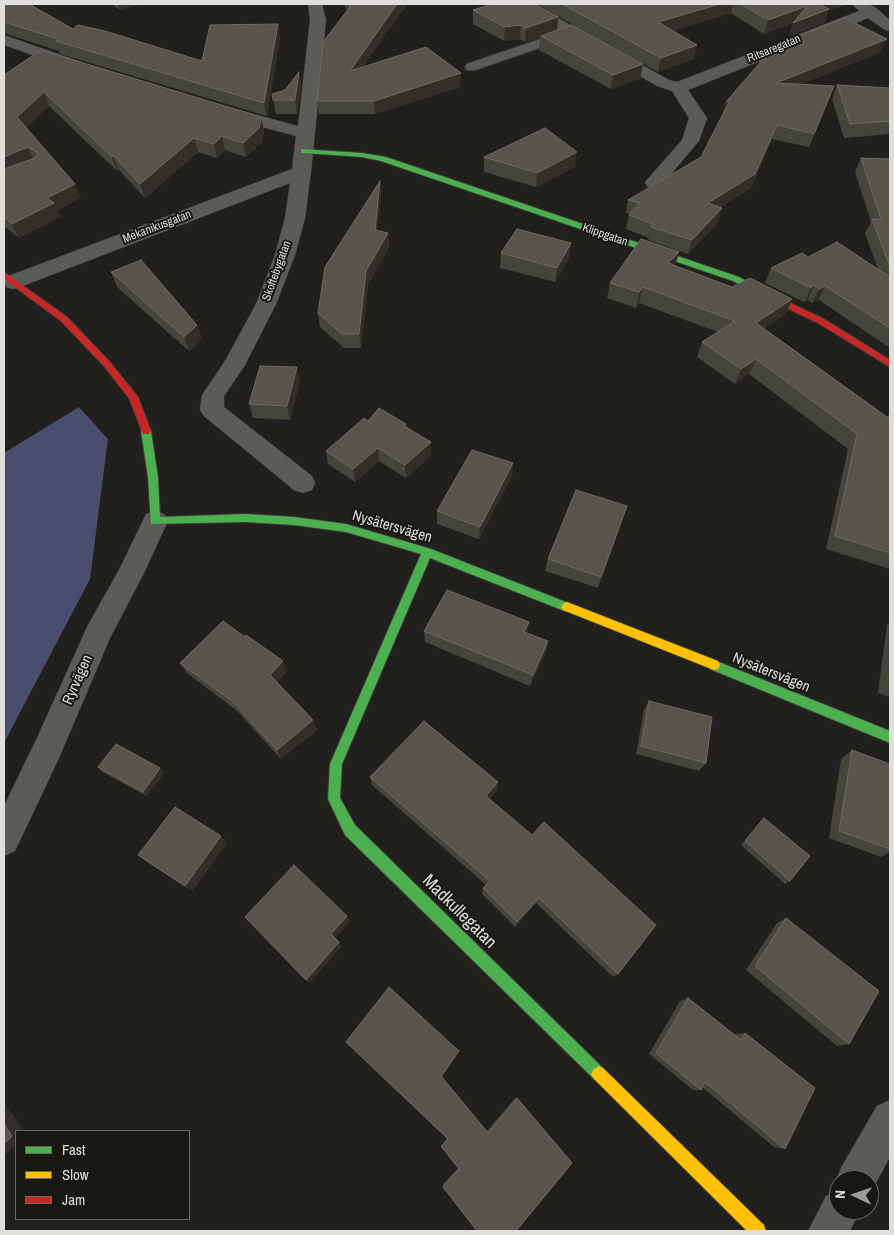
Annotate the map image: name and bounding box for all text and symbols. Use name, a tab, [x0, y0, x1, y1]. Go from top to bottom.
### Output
street label: Ritsaregatan	[745, 32, 803, 66]
street label: Mekanikusgatan	[121, 207, 193, 247]
street label: Klippgatan	[580, 221, 630, 249]
street label: Skoftebygatan	[259, 239, 295, 303]
street label: Nysätersvägen	[350, 507, 434, 547]
street label: Nysätersvägen	[730, 649, 812, 697]
street label: Ryrvägen	[59, 652, 97, 708]
street label: Madkullegatan	[417, 870, 501, 954]
legend	[15, 1130, 190, 1220]
text: Fast	[62, 1139, 85, 1160]
text: Slow	[62, 1164, 89, 1185]
north arrow	[829, 1170, 879, 1220]
text: Jam	[62, 1189, 85, 1210]
text: N	[831, 1190, 849, 1199]

